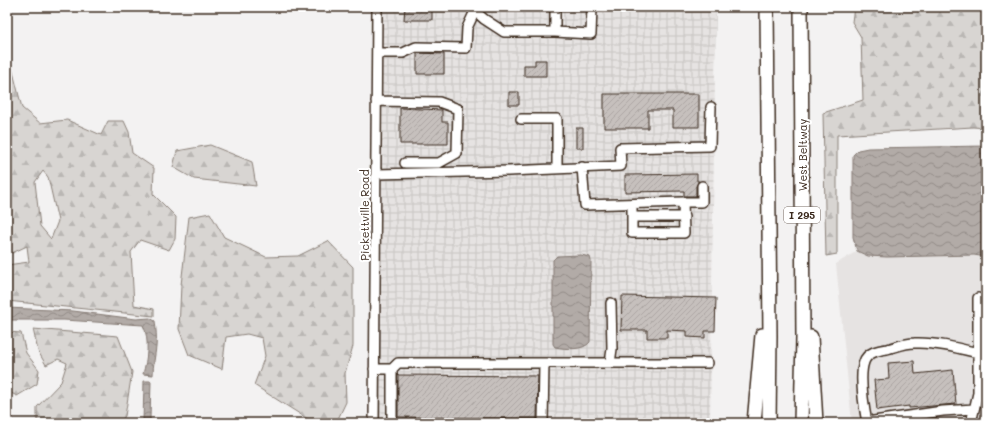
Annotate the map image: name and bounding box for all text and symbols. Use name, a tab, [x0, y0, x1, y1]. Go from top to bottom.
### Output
street label: West Beltway	[795, 118, 810, 191]
street label: Pickettville Road	[357, 169, 372, 261]
road number: I 295	[784, 207, 820, 223]

